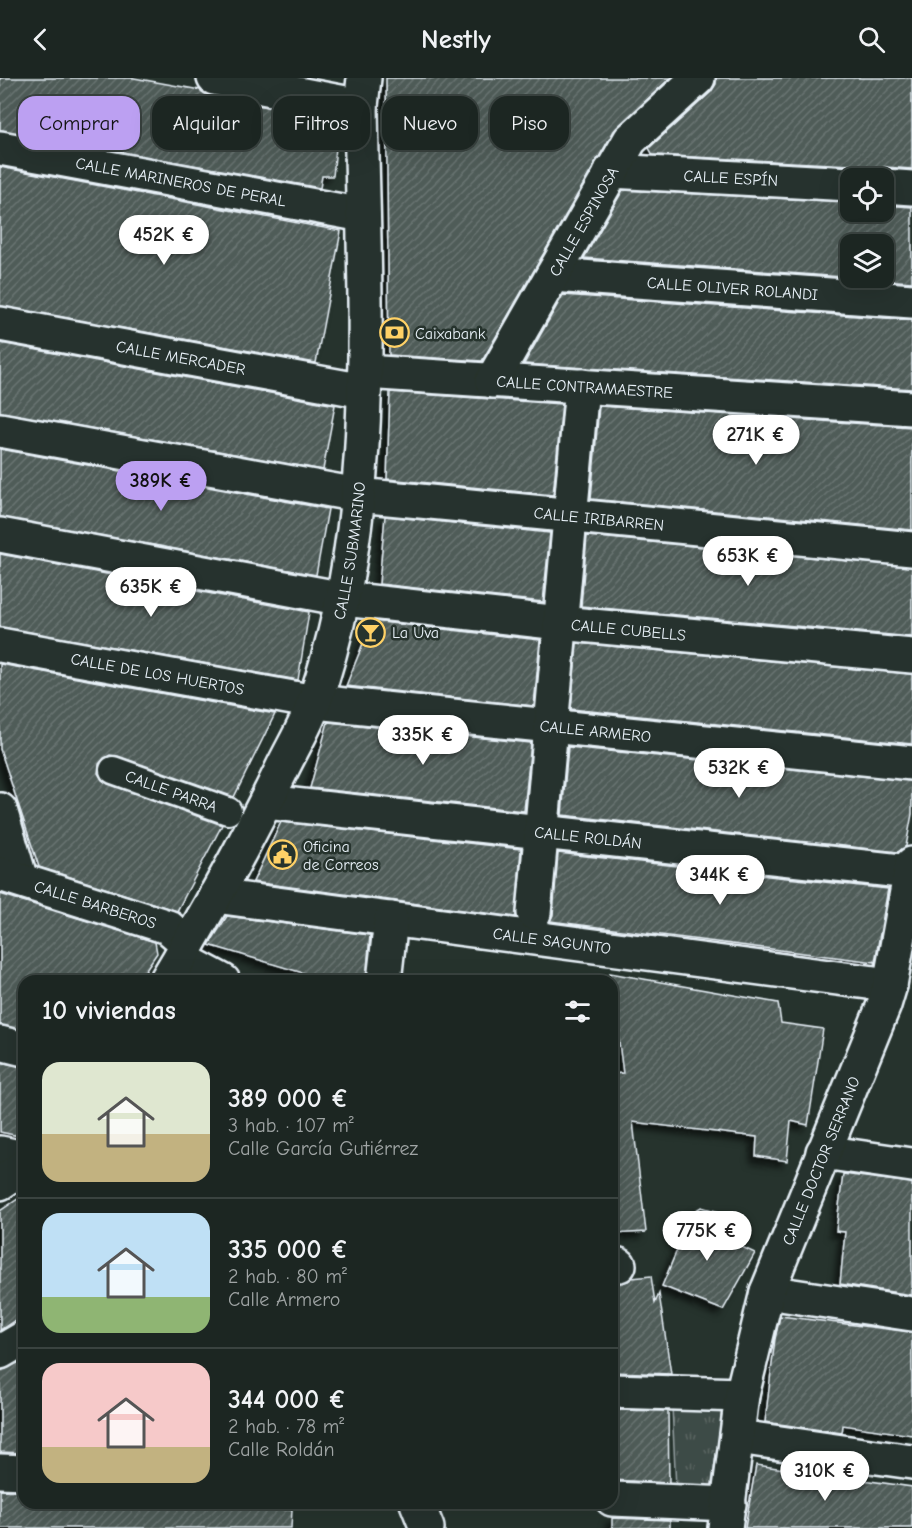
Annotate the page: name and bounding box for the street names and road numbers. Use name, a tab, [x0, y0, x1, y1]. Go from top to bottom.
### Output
street label: CALLE MARINEROS DE PERAL	[74, 154, 287, 211]
street label: CALLE ESPINOSA	[546, 164, 623, 280]
street label: CALLE ESPÍN	[683, 167, 778, 190]
street label: CALLE OLIVER ROLANDI	[646, 274, 819, 304]
street label: CALLE MERCADER	[115, 338, 247, 379]
street label: CALLE CONTRAMAESTRE	[496, 373, 674, 402]
street label: CALLE SUBMARINO	[330, 481, 369, 621]
street label: CALLE IRIBARREN	[533, 504, 665, 535]
street label: CALLE CUBELLS	[570, 616, 687, 645]
street label: CALLE DE LOS HUERTOS	[69, 650, 245, 699]
street label: CALLE ARMERO	[539, 717, 652, 746]
street label: CALLE PARRA	[123, 767, 219, 816]
street label: CALLE ROLDÁN	[533, 823, 643, 853]
street label: CALLE BARBEROS	[32, 877, 159, 933]
street label: CALLE SAGUNTO	[492, 925, 612, 958]
street label: CALLE DOCTOR SERRANO	[779, 1074, 864, 1248]

